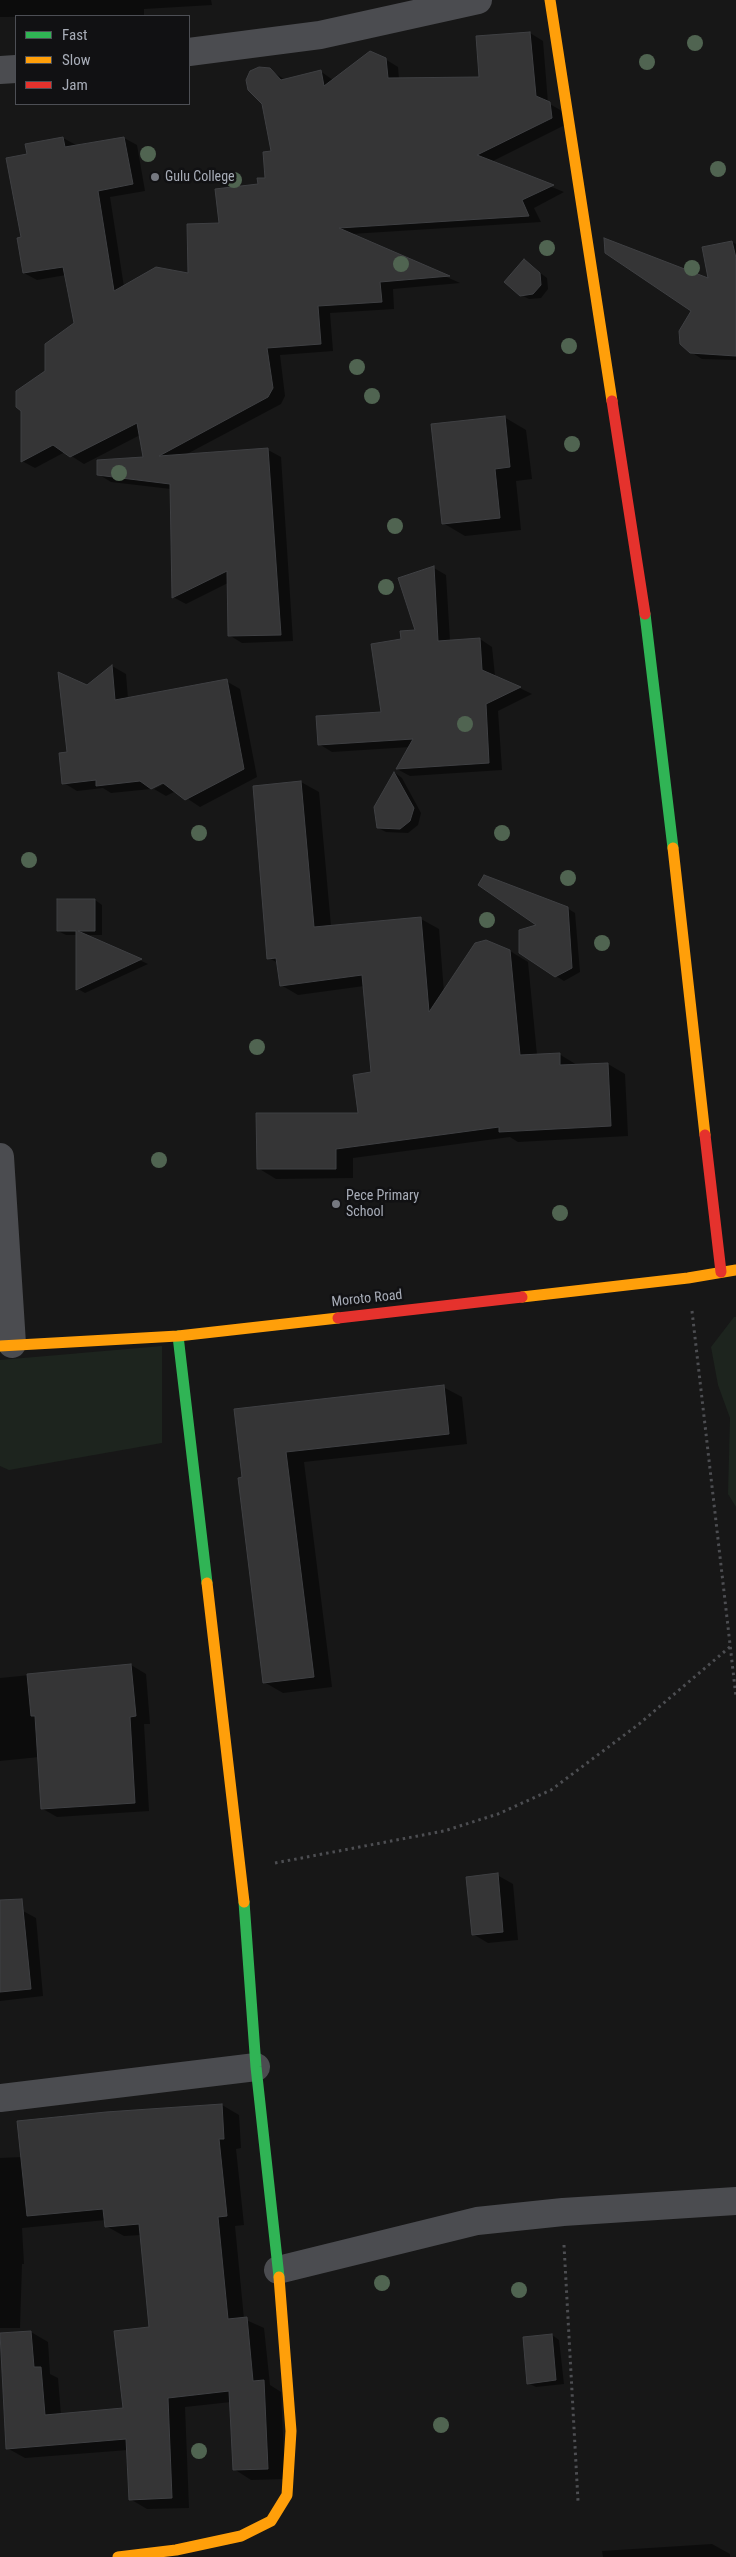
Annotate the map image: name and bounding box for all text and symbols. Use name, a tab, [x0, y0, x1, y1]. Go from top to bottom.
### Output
legend	[15, 15, 190, 105]
text: Fast	[62, 26, 87, 44]
text: Slow	[62, 51, 91, 69]
text: Jam	[62, 76, 88, 94]
place label: Gulu College	[165, 169, 235, 185]
marker: Gulu College	[149, 171, 161, 183]
place label: Pece Primary School	[346, 1188, 419, 1220]
marker: Pece Primary School	[330, 1198, 342, 1210]
street label: Moroto Road	[331, 1287, 403, 1311]

